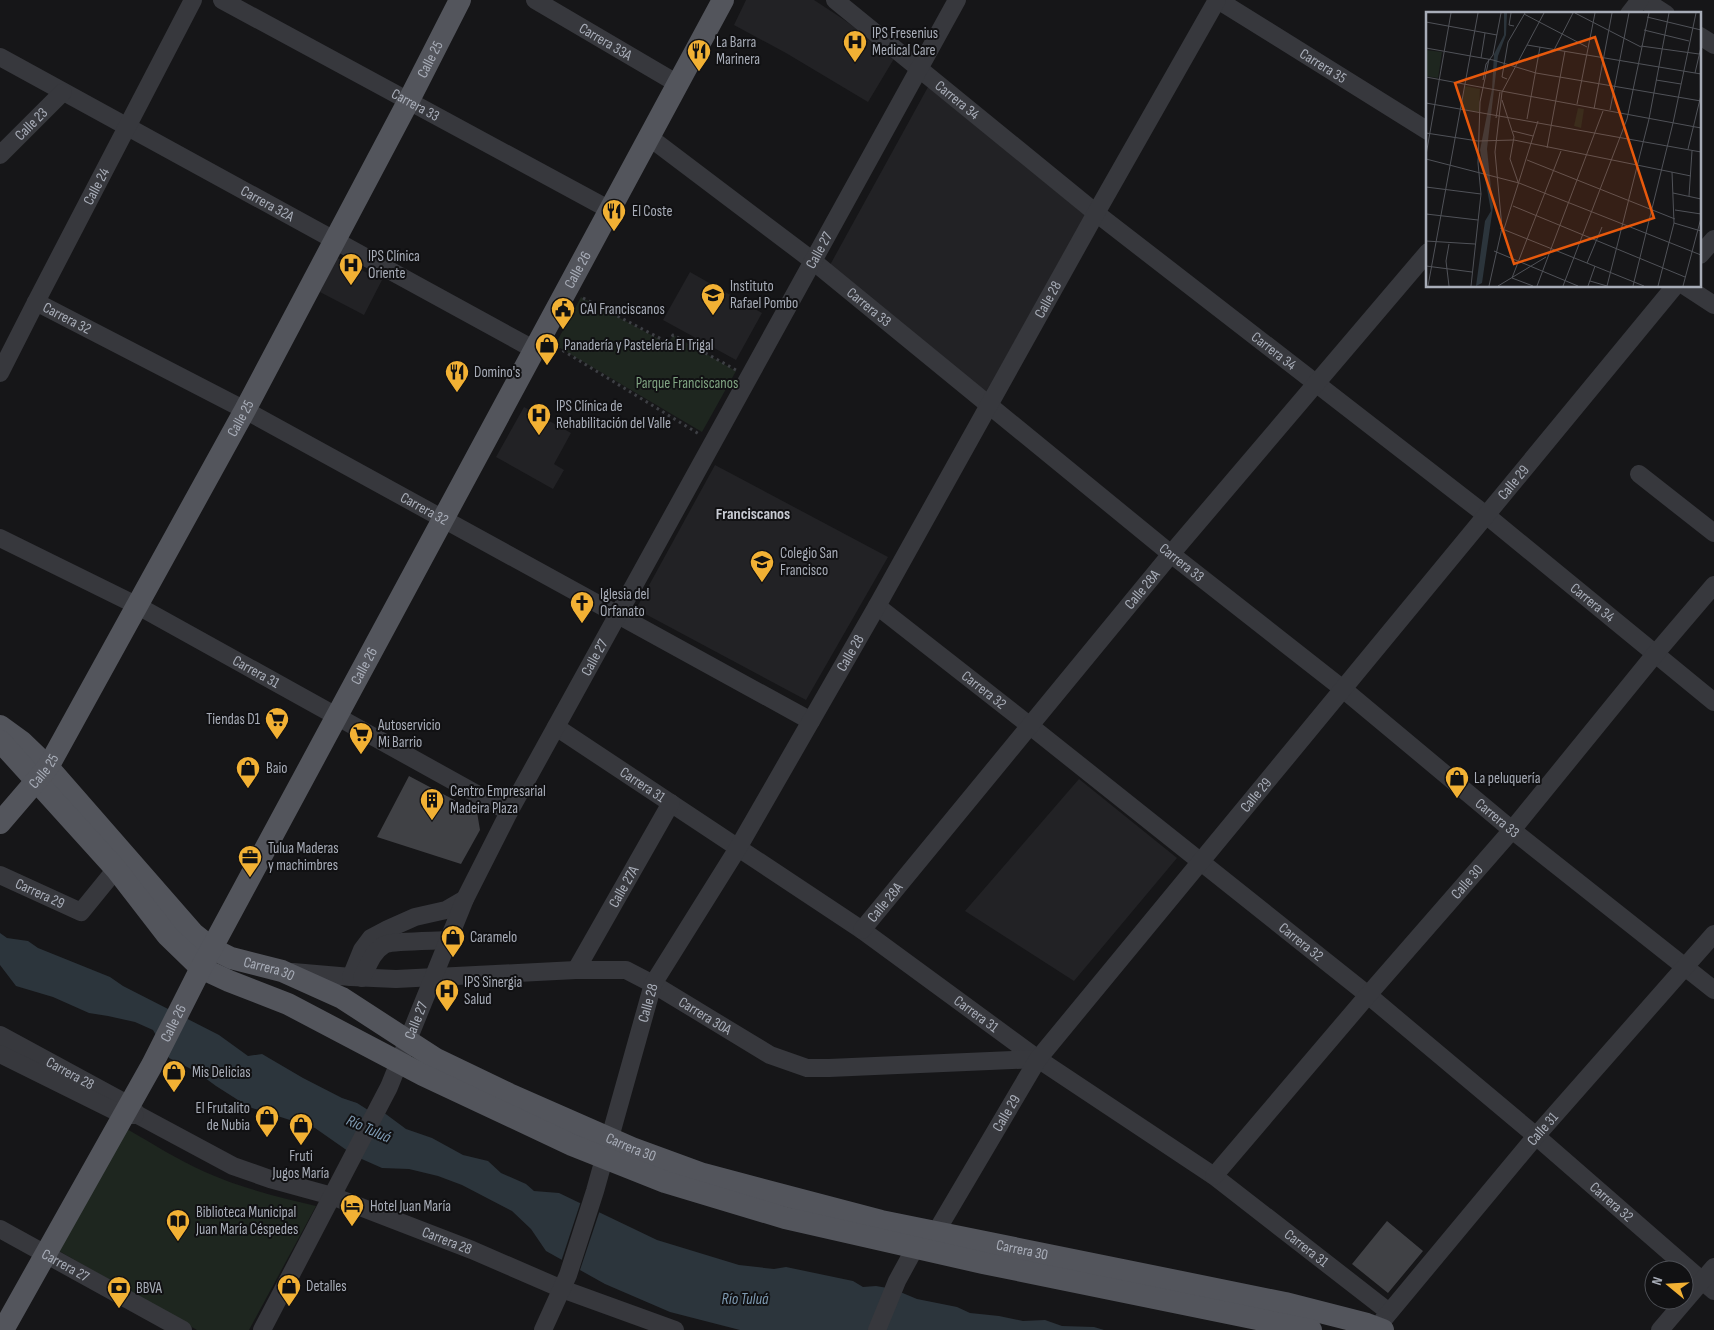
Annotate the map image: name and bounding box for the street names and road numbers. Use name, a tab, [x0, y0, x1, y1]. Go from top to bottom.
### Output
street label: Carrera 33A	[575, 19, 636, 65]
street label: Calle 25	[413, 38, 448, 81]
street label: Carrera 35	[1296, 44, 1350, 88]
street label: Carrera 34	[931, 76, 983, 124]
street label: Carrera 33	[388, 84, 443, 126]
street label: Calle 23	[11, 104, 52, 145]
street label: Calle 24	[79, 165, 114, 208]
street label: Carrera 32A	[237, 182, 298, 227]
street label: Calle 27	[802, 229, 837, 272]
street label: Calle 26	[560, 248, 596, 292]
street label: Calle 28	[1030, 278, 1066, 322]
street label: Carrera 33	[843, 283, 895, 331]
street label: Carrera 32	[39, 298, 94, 339]
street label: Carrera 34	[1247, 328, 1300, 375]
street label: Calle 25	[223, 397, 259, 440]
street label: Calle 29	[1494, 461, 1534, 504]
street label: Carrera 32	[397, 488, 452, 530]
street label: Carrera 33	[1155, 539, 1208, 586]
street label: Calle 28A	[1120, 565, 1165, 613]
street label: Carrera 34	[1566, 579, 1618, 627]
street label: Calle 28	[832, 631, 869, 675]
street label: Calle 27	[577, 636, 612, 679]
street label: Calle 26	[347, 644, 382, 688]
street label: Carrera 31	[229, 651, 283, 693]
street label: Carrera 32	[957, 667, 1010, 714]
street label: Calle 25	[25, 751, 63, 793]
street label: Carrera 31	[616, 763, 670, 807]
street label: Calle 29	[1236, 774, 1276, 817]
street label: Carrera 33	[1471, 794, 1523, 842]
street label: Calle 30	[1447, 861, 1487, 903]
street label: Calle 27A	[604, 862, 644, 911]
street label: Carrera 29	[12, 874, 68, 913]
street label: Calle 28A	[863, 878, 908, 926]
street label: Carrera 32	[1275, 919, 1327, 966]
street label: Carrera 30	[241, 953, 298, 986]
street label: Calle 28	[634, 981, 663, 1025]
street label: Carrera 31	[950, 991, 1003, 1037]
street label: Carrera 30A	[675, 993, 736, 1040]
street label: Calle 27	[400, 999, 433, 1042]
street label: Calle 26	[156, 1001, 191, 1045]
street label: Carrera 28	[43, 1053, 98, 1094]
street label: Calle 29	[988, 1091, 1025, 1135]
street label: Calle 31	[1523, 1108, 1563, 1150]
street label: Carrera 30	[603, 1129, 659, 1166]
street label: Carrera 32	[1585, 1178, 1637, 1226]
street label: Carrera 28	[419, 1223, 475, 1259]
street label: Carrera 31	[1280, 1225, 1333, 1272]
street label: Carrera 30	[995, 1236, 1050, 1265]
street label: Carrera 27	[38, 1245, 93, 1286]

